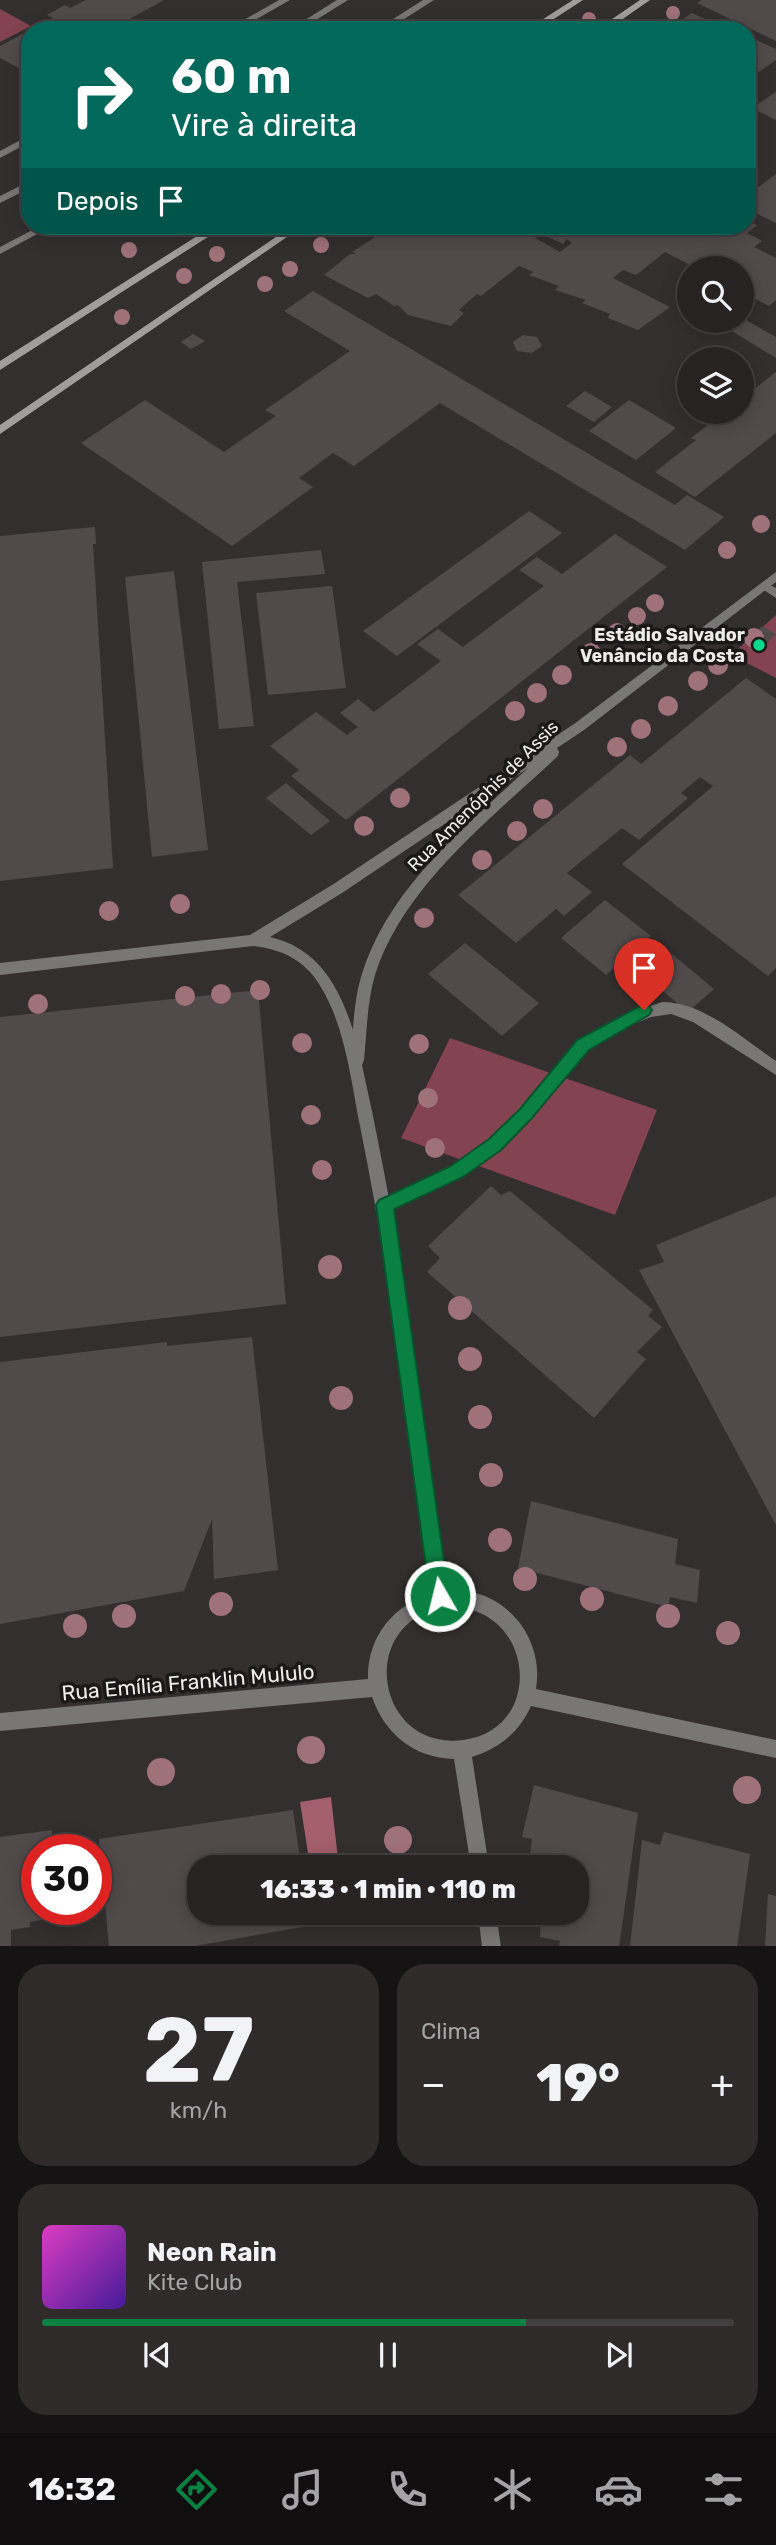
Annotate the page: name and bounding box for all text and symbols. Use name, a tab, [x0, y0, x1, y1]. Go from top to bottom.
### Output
text: 60 m	[171, 47, 292, 105]
icon: right	[56, 49, 147, 140]
text: Vire à direita	[171, 106, 357, 144]
icon: arrive	[152, 182, 190, 220]
text: Depois	[56, 186, 138, 217]
map controls	[677, 256, 754, 424]
button: search	[677, 256, 754, 333]
button: layers	[677, 347, 754, 424]
place label: Estádio Salvador Venâncio da Costa	[580, 624, 745, 667]
marker: Estádio Salvador Venâncio da Costa	[751, 637, 767, 653]
street label: Rua Amenóphis de Assis	[403, 716, 563, 876]
pin	[614, 938, 674, 1010]
icon: arrive	[625, 949, 663, 987]
position arrow	[403, 1559, 477, 1633]
street label: Rua Emília Franklin Mululo	[60, 1658, 316, 1706]
speed limit sign: 30	[21, 1834, 112, 1925]
text: 16:33 · 1 min · 110 m	[260, 1874, 516, 1905]
text: 27	[143, 1996, 254, 2104]
text: Clima	[421, 2017, 481, 2045]
text: 19°	[536, 2052, 620, 2114]
text: −	[421, 2061, 446, 2107]
text: +	[710, 2061, 734, 2107]
text: km/h	[170, 2096, 227, 2124]
text: Neon Rain	[147, 2237, 277, 2268]
text: Kite Club	[147, 2268, 242, 2296]
icon: previous	[138, 2336, 176, 2374]
icon: pause	[369, 2336, 407, 2374]
icon: next	[600, 2336, 638, 2374]
icon: directions	[172, 2465, 221, 2514]
icon: music	[278, 2465, 327, 2514]
icon: phone	[383, 2465, 432, 2514]
icon: climate	[488, 2465, 537, 2514]
icon: car	[594, 2465, 643, 2514]
icon: filters	[699, 2465, 748, 2514]
text: 16:32	[28, 2470, 116, 2508]

